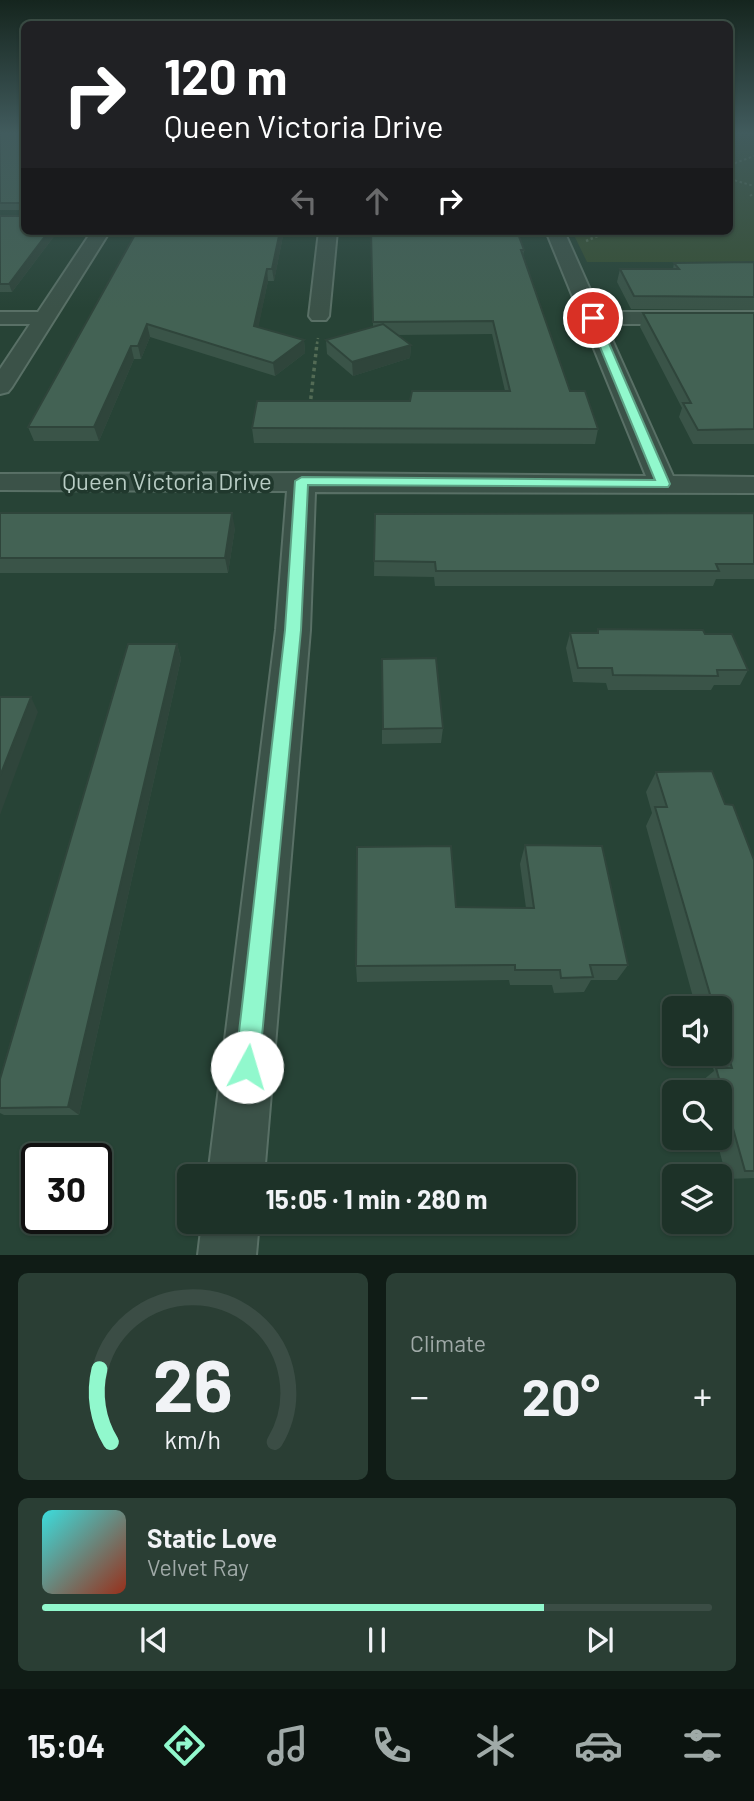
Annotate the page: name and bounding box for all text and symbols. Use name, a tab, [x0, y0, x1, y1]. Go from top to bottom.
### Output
text: 120 m	[164, 46, 287, 105]
icon: right	[49, 49, 140, 140]
text: Queen Victoria Drive	[164, 106, 443, 144]
icon: left	[285, 182, 323, 220]
icon: ahead	[358, 182, 396, 220]
icon: right	[431, 182, 469, 220]
pin	[563, 288, 623, 348]
icon: arrive	[574, 299, 612, 337]
street label: Queen Victoria Drive	[62, 466, 272, 495]
map controls	[662, 996, 732, 1234]
button: sound	[662, 996, 732, 1066]
position arrow	[210, 1030, 284, 1104]
button: search	[662, 1080, 732, 1150]
speed limit sign: 30	[21, 1143, 112, 1234]
button: layers	[662, 1164, 732, 1234]
text: 15:05 · 1 min · 280 m	[266, 1183, 487, 1214]
text: Climate	[410, 1329, 486, 1357]
text: 26	[153, 1340, 233, 1428]
text: 20°	[522, 1364, 600, 1426]
text: −	[410, 1372, 429, 1418]
text: +	[693, 1372, 712, 1418]
text: km/h	[165, 1424, 221, 1454]
text: Static Love	[147, 1522, 277, 1553]
text: Velvet Ray	[147, 1553, 249, 1581]
icon: previous	[135, 1621, 173, 1659]
icon: pause	[358, 1621, 396, 1659]
icon: next	[581, 1621, 619, 1659]
icon: directions	[160, 1721, 209, 1770]
icon: music	[263, 1721, 312, 1770]
icon: phone	[367, 1721, 416, 1770]
icon: climate	[471, 1721, 520, 1770]
icon: car	[574, 1721, 623, 1770]
icon: filters	[678, 1721, 727, 1770]
text: 15:04	[27, 1726, 105, 1764]

